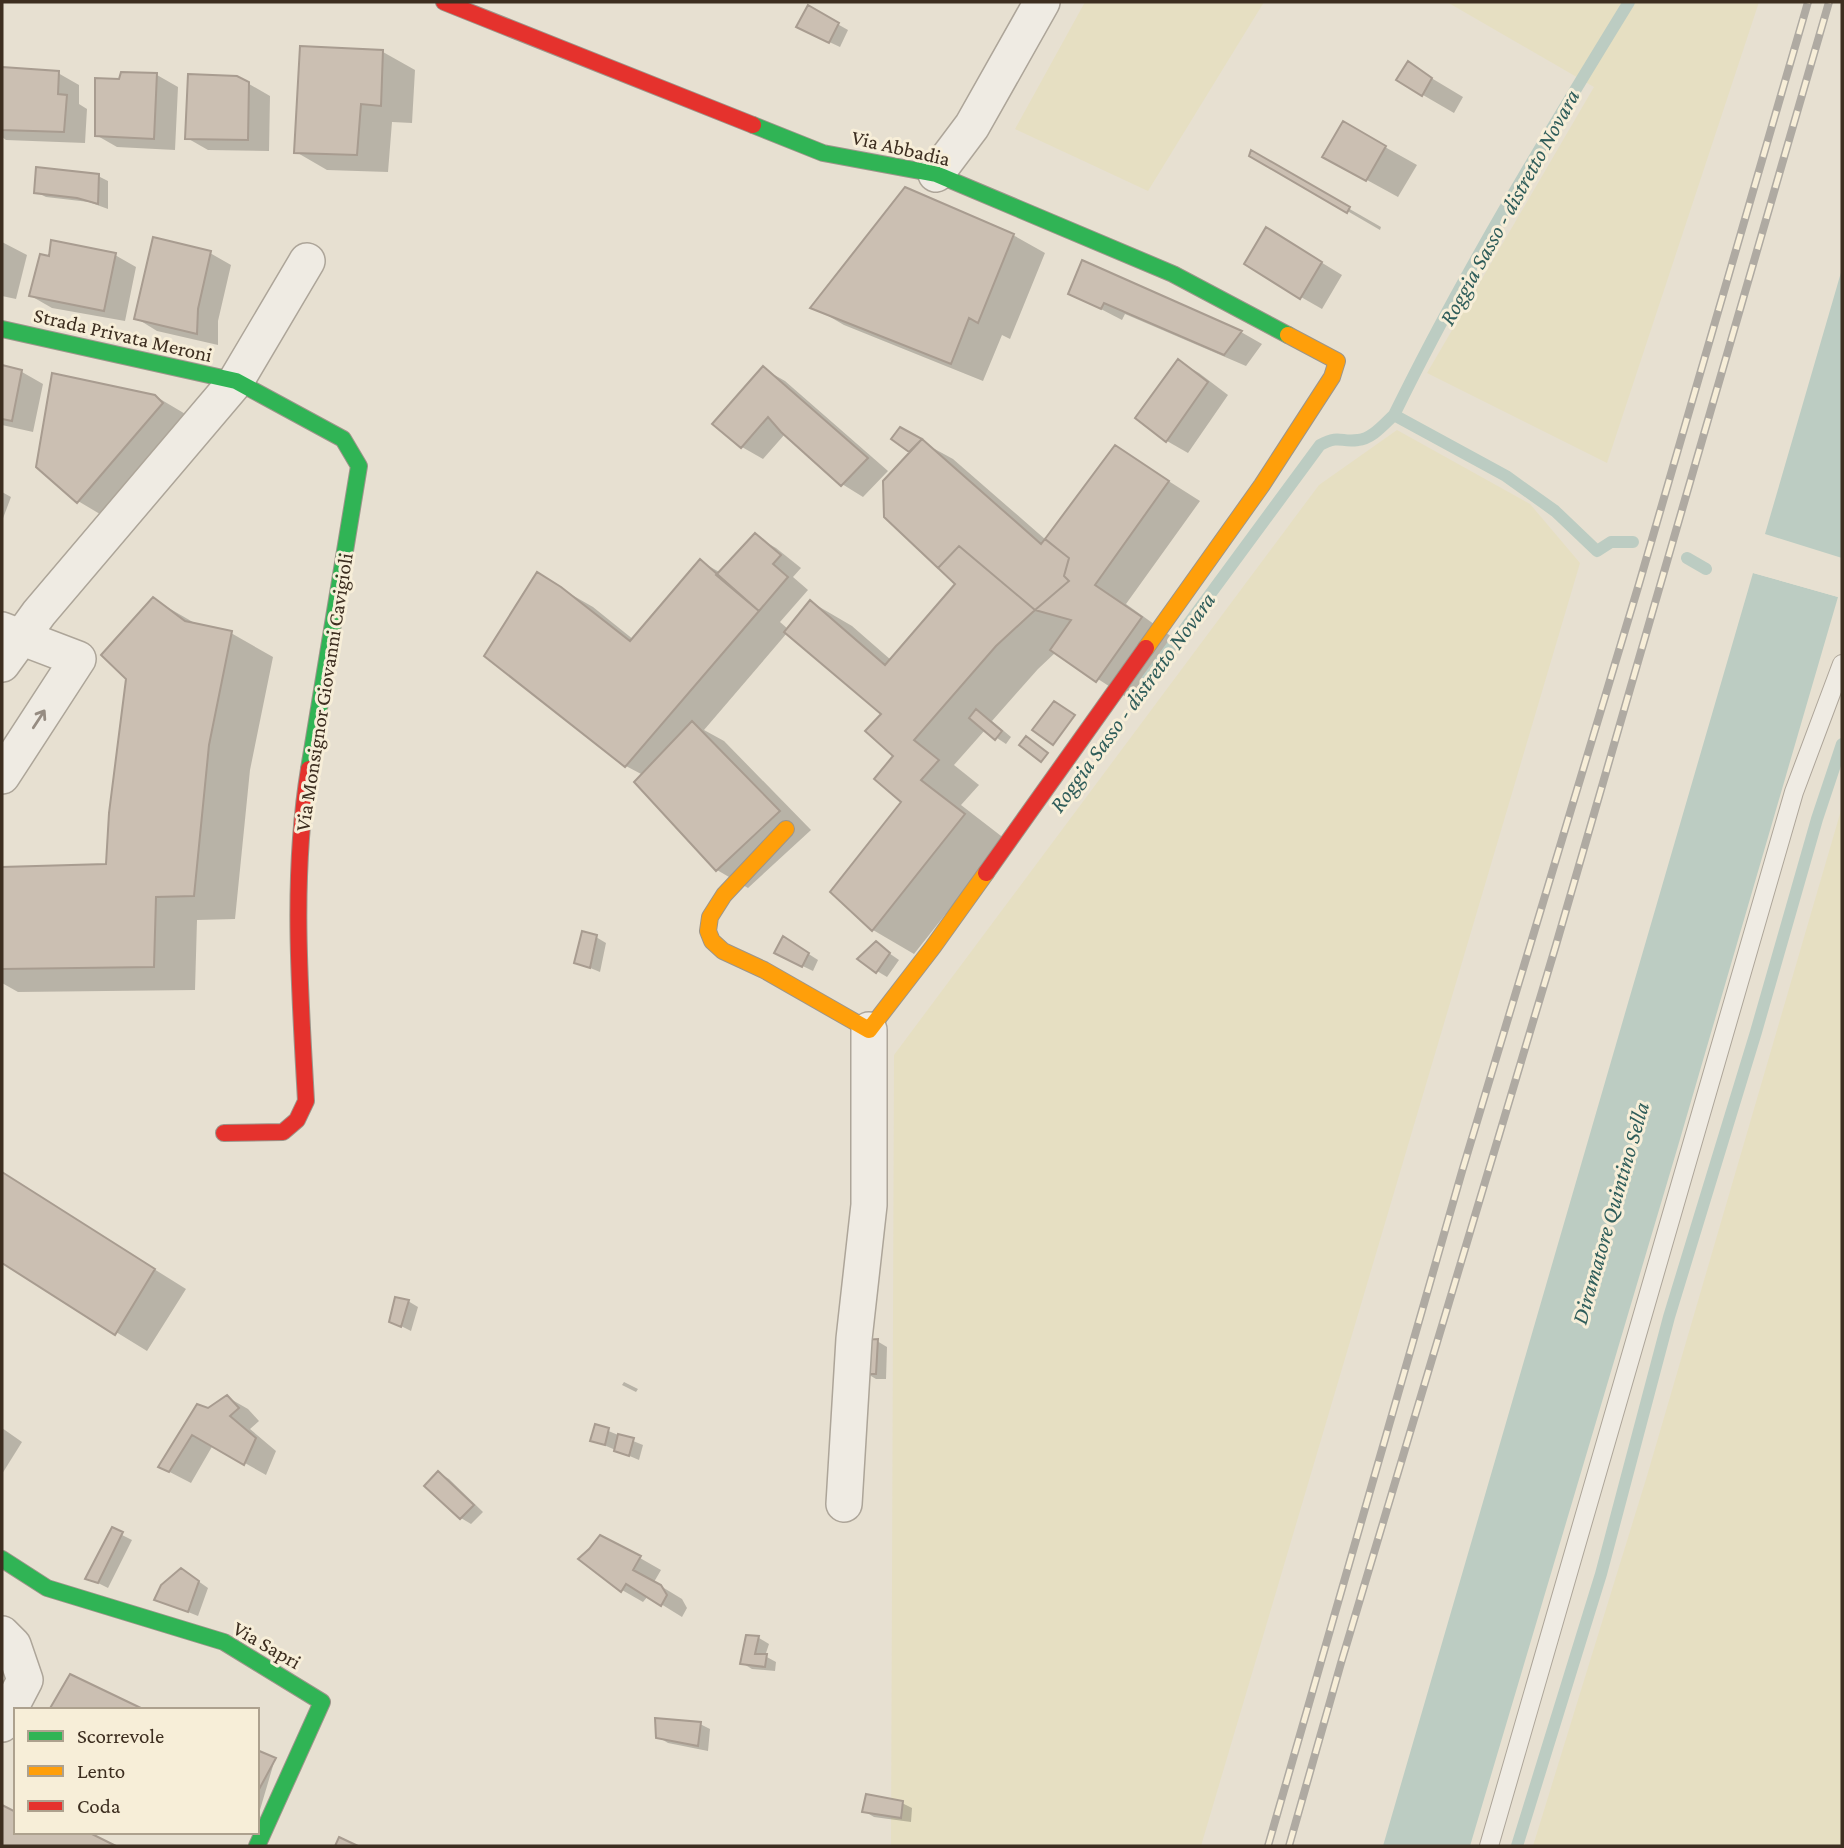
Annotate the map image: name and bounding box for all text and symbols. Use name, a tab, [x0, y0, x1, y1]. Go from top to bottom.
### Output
water label: Roggia Sasso - distretto Novara	[1433, 85, 1585, 329]
street label: Via Abbadia	[849, 125, 953, 171]
street label: Strada Privata Meroni	[31, 303, 215, 367]
street label: Via Monsignor Giovanni Cavigioli	[290, 551, 358, 833]
water label: Roggia Sasso - distretto Novara	[1044, 587, 1221, 817]
one-way arrow	[32, 710, 46, 729]
water label: Diramatore Quintino Sella	[1566, 1099, 1654, 1327]
street label: Via Sapri	[229, 1616, 306, 1674]
legend	[14, 1708, 259, 1834]
text: Scorrevole	[77, 1724, 164, 1748]
text: Lento	[77, 1759, 125, 1783]
text: Coda	[77, 1794, 121, 1818]

